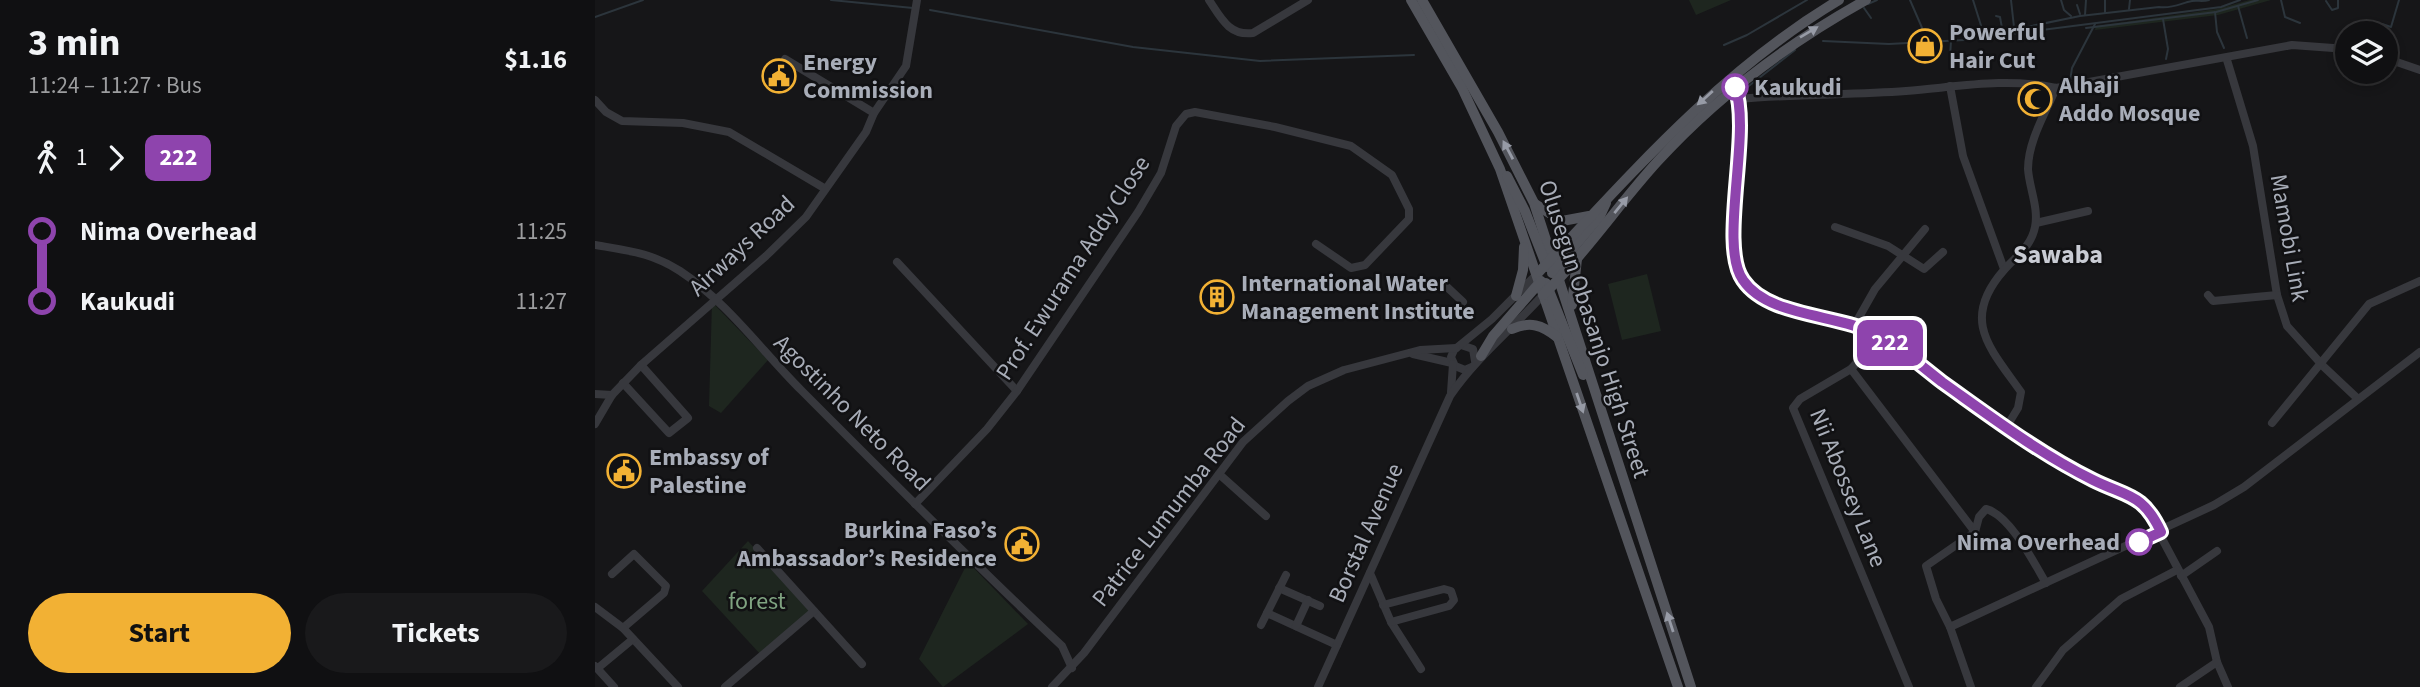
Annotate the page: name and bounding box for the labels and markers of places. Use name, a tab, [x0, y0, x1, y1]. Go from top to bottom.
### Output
place label: Powerful Hair Cut	[1949, 15, 2045, 78]
shop icon: Powerful Hair Cut	[1906, 27, 1944, 65]
place label: Energy Commission	[803, 45, 933, 108]
public building icon: Energy Commission	[760, 57, 798, 95]
place label: Alhaji Addo Mosque	[2058, 68, 2200, 131]
place label: Kaukudi	[1754, 70, 1842, 105]
marker: Kaukudi	[1722, 74, 1748, 100]
mosque icon: Alhaji Addo Mosque	[2016, 80, 2054, 118]
place label: International Water Management Institute	[1241, 266, 1475, 329]
building icon: International Water Management Institute	[1198, 278, 1236, 316]
place label: Embassy of Palestine	[649, 440, 770, 503]
public building icon: Embassy of Palestine	[605, 452, 643, 490]
place label: Burkina Faso’s Ambassador’s Residence	[736, 513, 997, 576]
public building icon: Burkina Faso’s Ambassador’s Residence	[1003, 525, 1041, 563]
place label: Nima Overhead	[1956, 525, 2120, 560]
marker: Nima Overhead	[2126, 529, 2152, 555]

